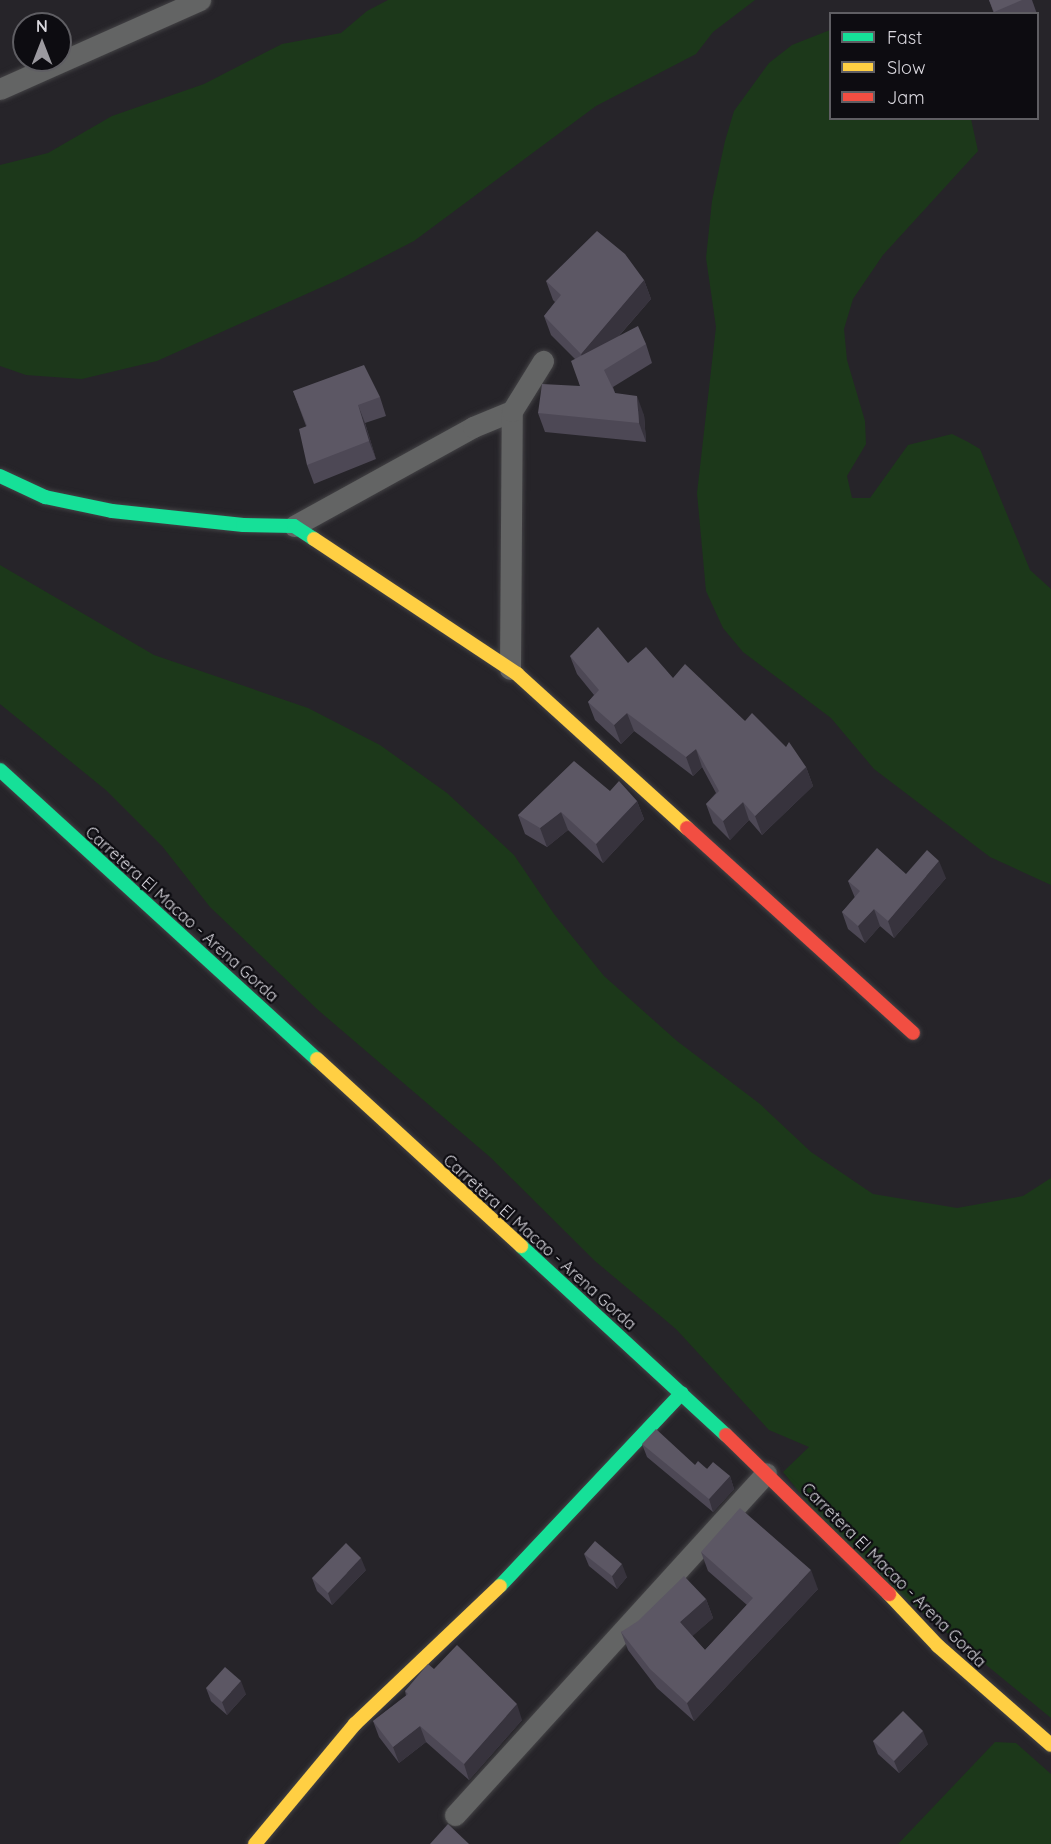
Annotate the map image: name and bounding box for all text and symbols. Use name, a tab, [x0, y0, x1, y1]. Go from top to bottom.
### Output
north arrow	[12, 12, 72, 72]
legend	[829, 12, 1039, 120]
text: N	[36, 16, 48, 36]
text: Fast	[887, 26, 922, 49]
text: Slow	[887, 56, 925, 79]
text: Jam	[887, 86, 925, 109]
street label: Carretera El Macao - Arena Gorda	[82, 822, 282, 1006]
street label: Carretera El Macao - Arena Gorda	[440, 1150, 640, 1334]
street label: Carretera El Macao - Arena Gorda	[798, 1479, 990, 1671]

